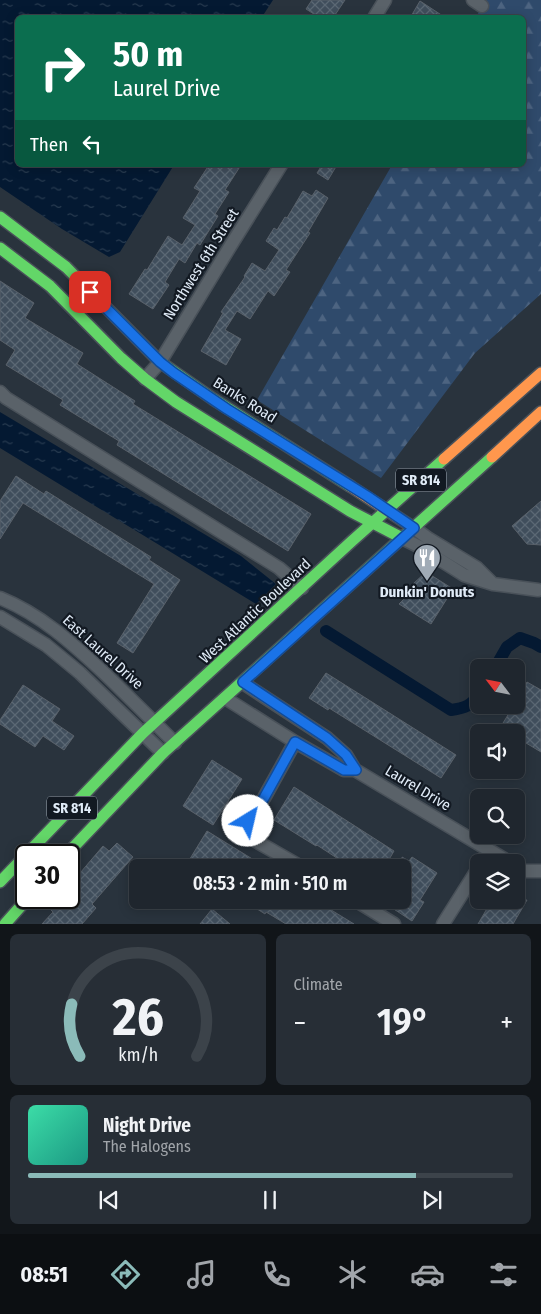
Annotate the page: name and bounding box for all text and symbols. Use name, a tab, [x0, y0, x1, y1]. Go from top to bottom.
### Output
text: 50 m	[113, 33, 183, 75]
icon: right	[30, 35, 95, 100]
text: Laurel Drive	[113, 75, 220, 102]
icon: left	[78, 130, 106, 158]
text: Then	[30, 133, 68, 156]
street label: Northwest 6th Street	[160, 205, 243, 323]
pin	[69, 271, 111, 313]
icon: arrive	[76, 278, 104, 306]
street label: Banks Road	[210, 373, 280, 427]
road number: SR 814	[396, 468, 446, 492]
restaurant icon: Dunkin' Donuts	[412, 543, 442, 582]
street label: West Atlantic Boulevard	[196, 555, 314, 667]
place label: Dunkin' Donuts	[380, 583, 475, 601]
street label: East Laurel Drive	[59, 611, 147, 693]
north arrow	[470, 659, 525, 714]
map controls	[470, 659, 525, 909]
button: sound	[470, 724, 525, 779]
street label: Laurel Drive	[382, 761, 454, 815]
button: search	[470, 789, 525, 844]
position arrow	[221, 794, 273, 846]
road number: SR 814	[47, 796, 97, 820]
speed limit sign: 30	[15, 844, 80, 909]
button: layers	[470, 854, 525, 909]
text: 08:53 · 2 min · 510 m	[193, 872, 347, 895]
text: Climate	[294, 975, 343, 994]
text: 26	[111, 986, 163, 1049]
text: 19°	[377, 999, 430, 1045]
text: −	[294, 1006, 306, 1039]
text: +	[500, 1006, 513, 1039]
text: km/h	[118, 1044, 158, 1066]
text: Night Drive	[103, 1114, 191, 1137]
text: The Halogens	[103, 1137, 191, 1156]
icon: previous	[95, 1186, 123, 1214]
icon: pause	[256, 1186, 284, 1214]
icon: next	[418, 1186, 446, 1214]
icon: directions	[108, 1257, 143, 1292]
icon: music	[184, 1257, 219, 1292]
icon: phone	[259, 1257, 294, 1292]
icon: climate	[335, 1257, 370, 1292]
icon: car	[410, 1257, 445, 1292]
icon: filters	[486, 1257, 521, 1292]
text: 08:51	[20, 1261, 68, 1288]

